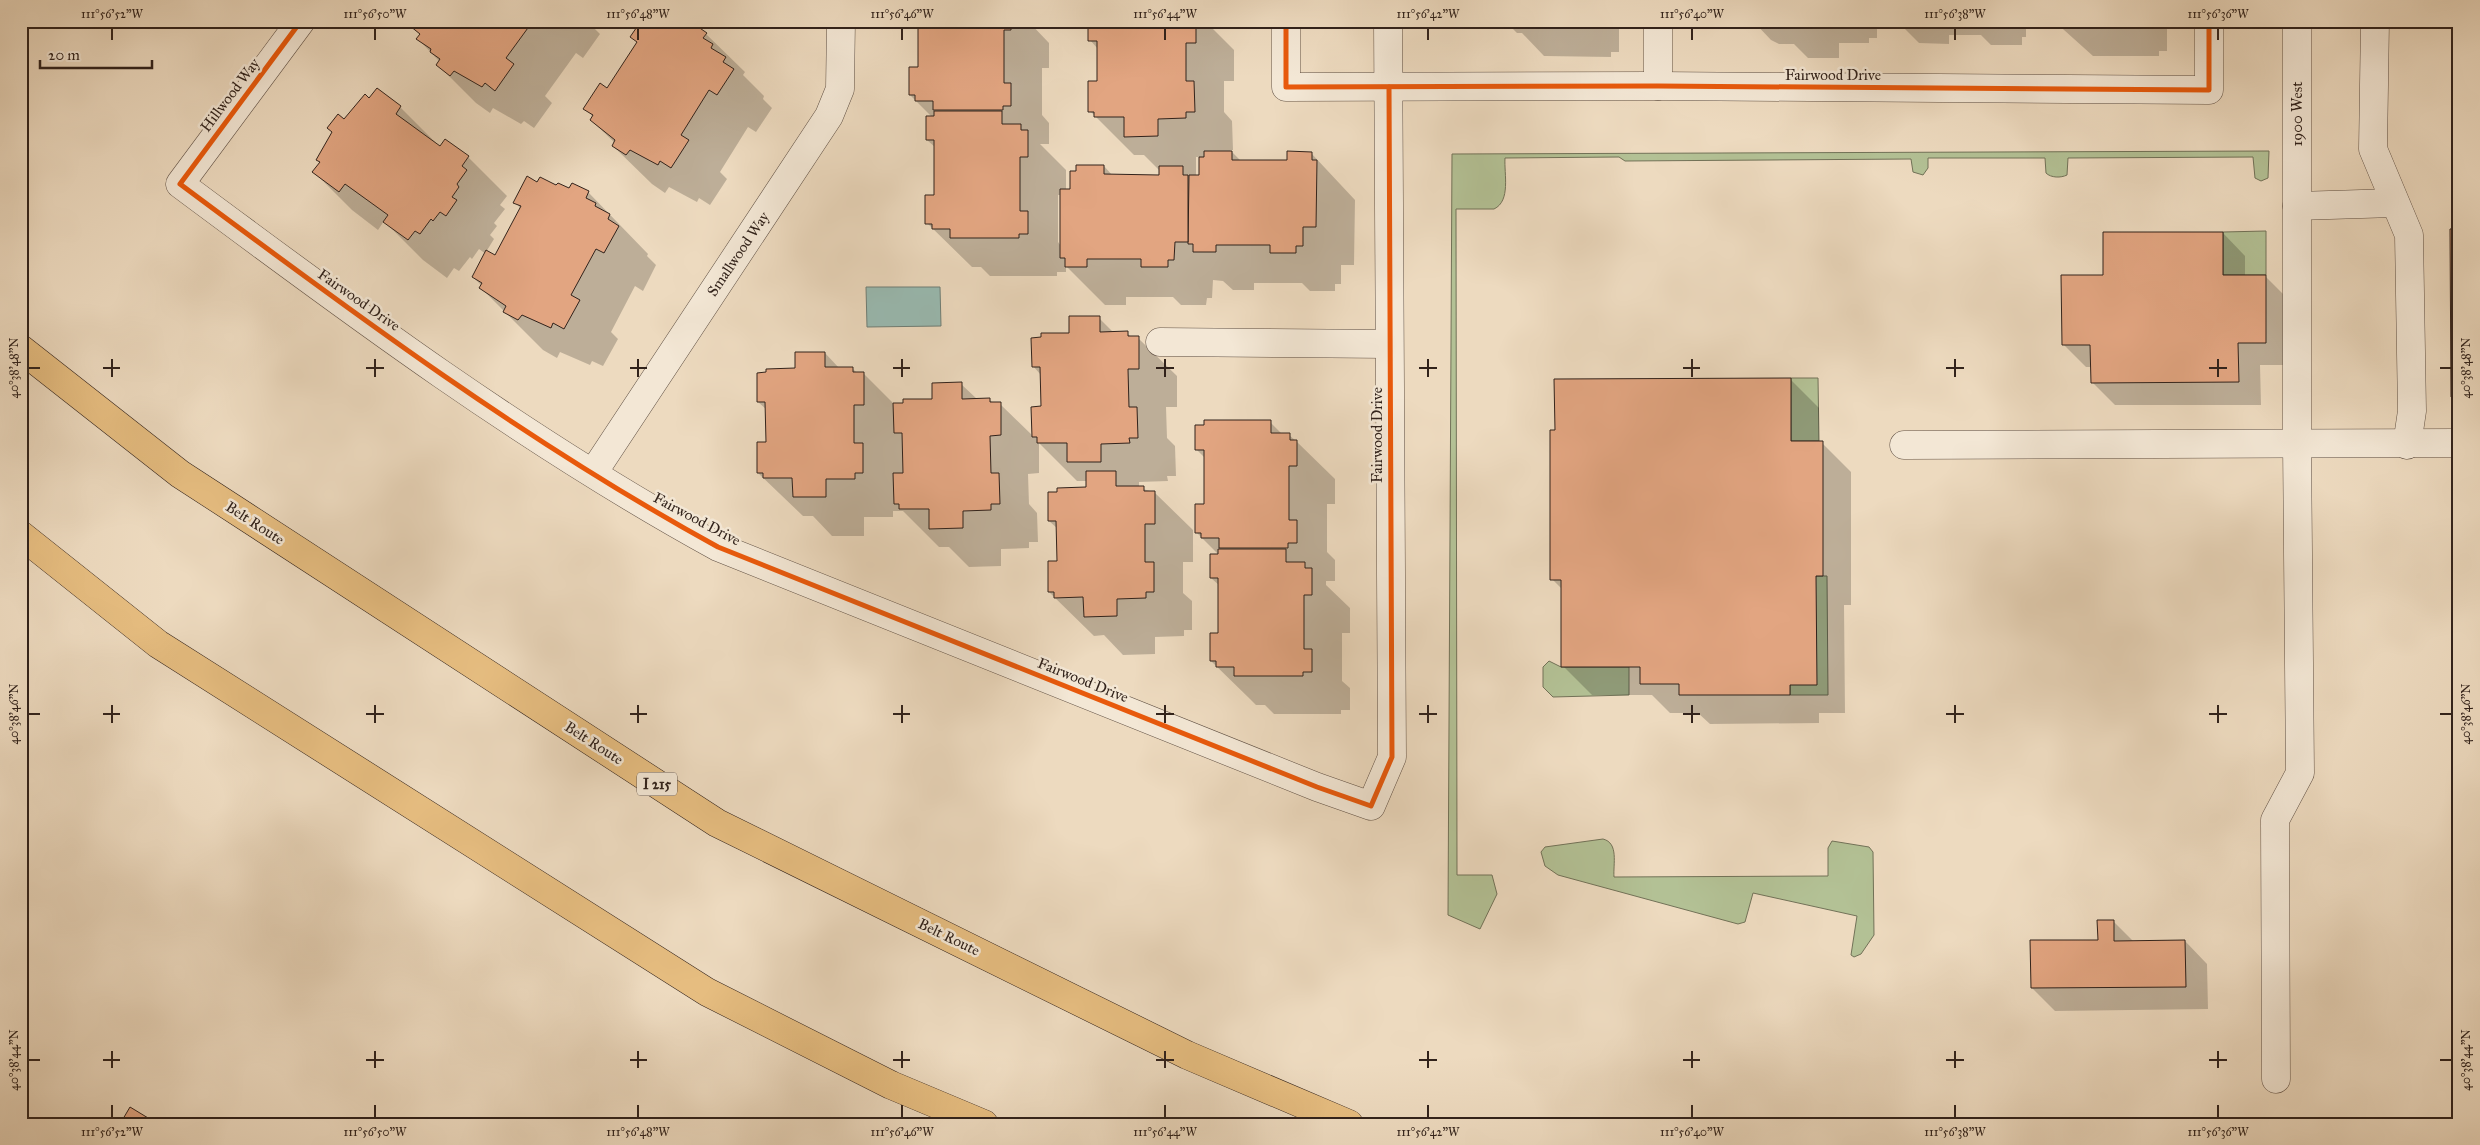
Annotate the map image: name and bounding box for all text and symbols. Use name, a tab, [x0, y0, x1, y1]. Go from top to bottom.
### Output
text: 111°56'52"W	[81, 7, 143, 21]
text: 111°56'50"W	[344, 7, 407, 21]
text: 111°56'48"W	[606, 7, 670, 21]
text: 111°56'46"W	[870, 7, 934, 21]
text: 111°56'44"W	[1133, 7, 1197, 21]
text: 111°56'42"W	[1397, 7, 1460, 21]
text: 111°56'40"W	[1660, 7, 1725, 21]
text: 111°56'38"W	[1924, 7, 1986, 21]
text: 111°56'36"W	[2187, 7, 2249, 21]
scale bar	[40, 38, 152, 70]
text: 20 m	[48, 46, 80, 64]
street label: Hillwood Way	[196, 54, 264, 135]
street label: Fairwood Drive	[1785, 66, 1881, 84]
street label: 1900 West	[2288, 81, 2306, 147]
street label: Smallwood Way	[703, 208, 773, 300]
street label: Fairwood Drive	[314, 265, 404, 335]
text: 40°38'48"N	[7, 337, 21, 399]
text: 40°38'48"N	[2459, 337, 2473, 399]
street label: Fairwood Drive	[1368, 387, 1386, 483]
street label: Fairwood Drive	[650, 488, 744, 550]
street label: Belt Route	[222, 497, 288, 549]
street label: Fairwood Drive	[1035, 654, 1131, 706]
text: 40°38'46"N	[7, 684, 21, 744]
text: 40°38'46"N	[2459, 684, 2473, 744]
street label: Belt Route	[561, 717, 627, 769]
road number: I 215	[637, 772, 677, 796]
street label: Belt Route	[915, 914, 983, 960]
text: 40°38'44"N	[7, 1029, 21, 1091]
text: 40°38'44"N	[2459, 1029, 2473, 1091]
text: 111°56'52"W	[81, 1125, 143, 1139]
text: 111°56'50"W	[344, 1125, 407, 1139]
text: 111°56'48"W	[606, 1125, 670, 1139]
text: 111°56'46"W	[870, 1125, 934, 1139]
text: 111°56'44"W	[1133, 1125, 1197, 1139]
text: 111°56'42"W	[1397, 1125, 1460, 1139]
text: 111°56'40"W	[1660, 1125, 1725, 1139]
text: 111°56'38"W	[1924, 1125, 1986, 1139]
text: 111°56'36"W	[2187, 1125, 2249, 1139]

